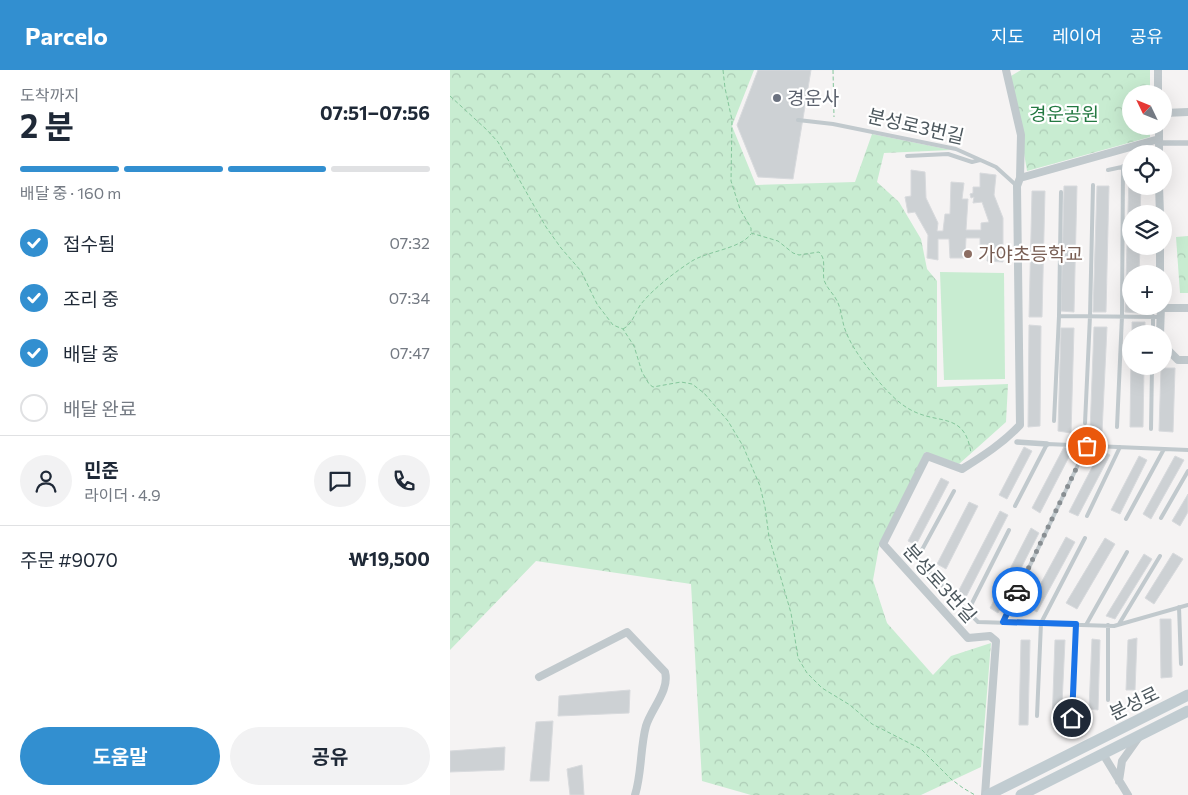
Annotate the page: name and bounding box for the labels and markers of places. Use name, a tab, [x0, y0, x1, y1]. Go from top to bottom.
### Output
place label: 경운사	[787, 86, 839, 109]
marker: 경운사	[771, 92, 783, 104]
place label: 가야초등학교	[978, 242, 1083, 265]
marker: 가야초등학교	[962, 248, 974, 260]
pin	[1066, 425, 1108, 467]
pin	[1051, 697, 1093, 739]

